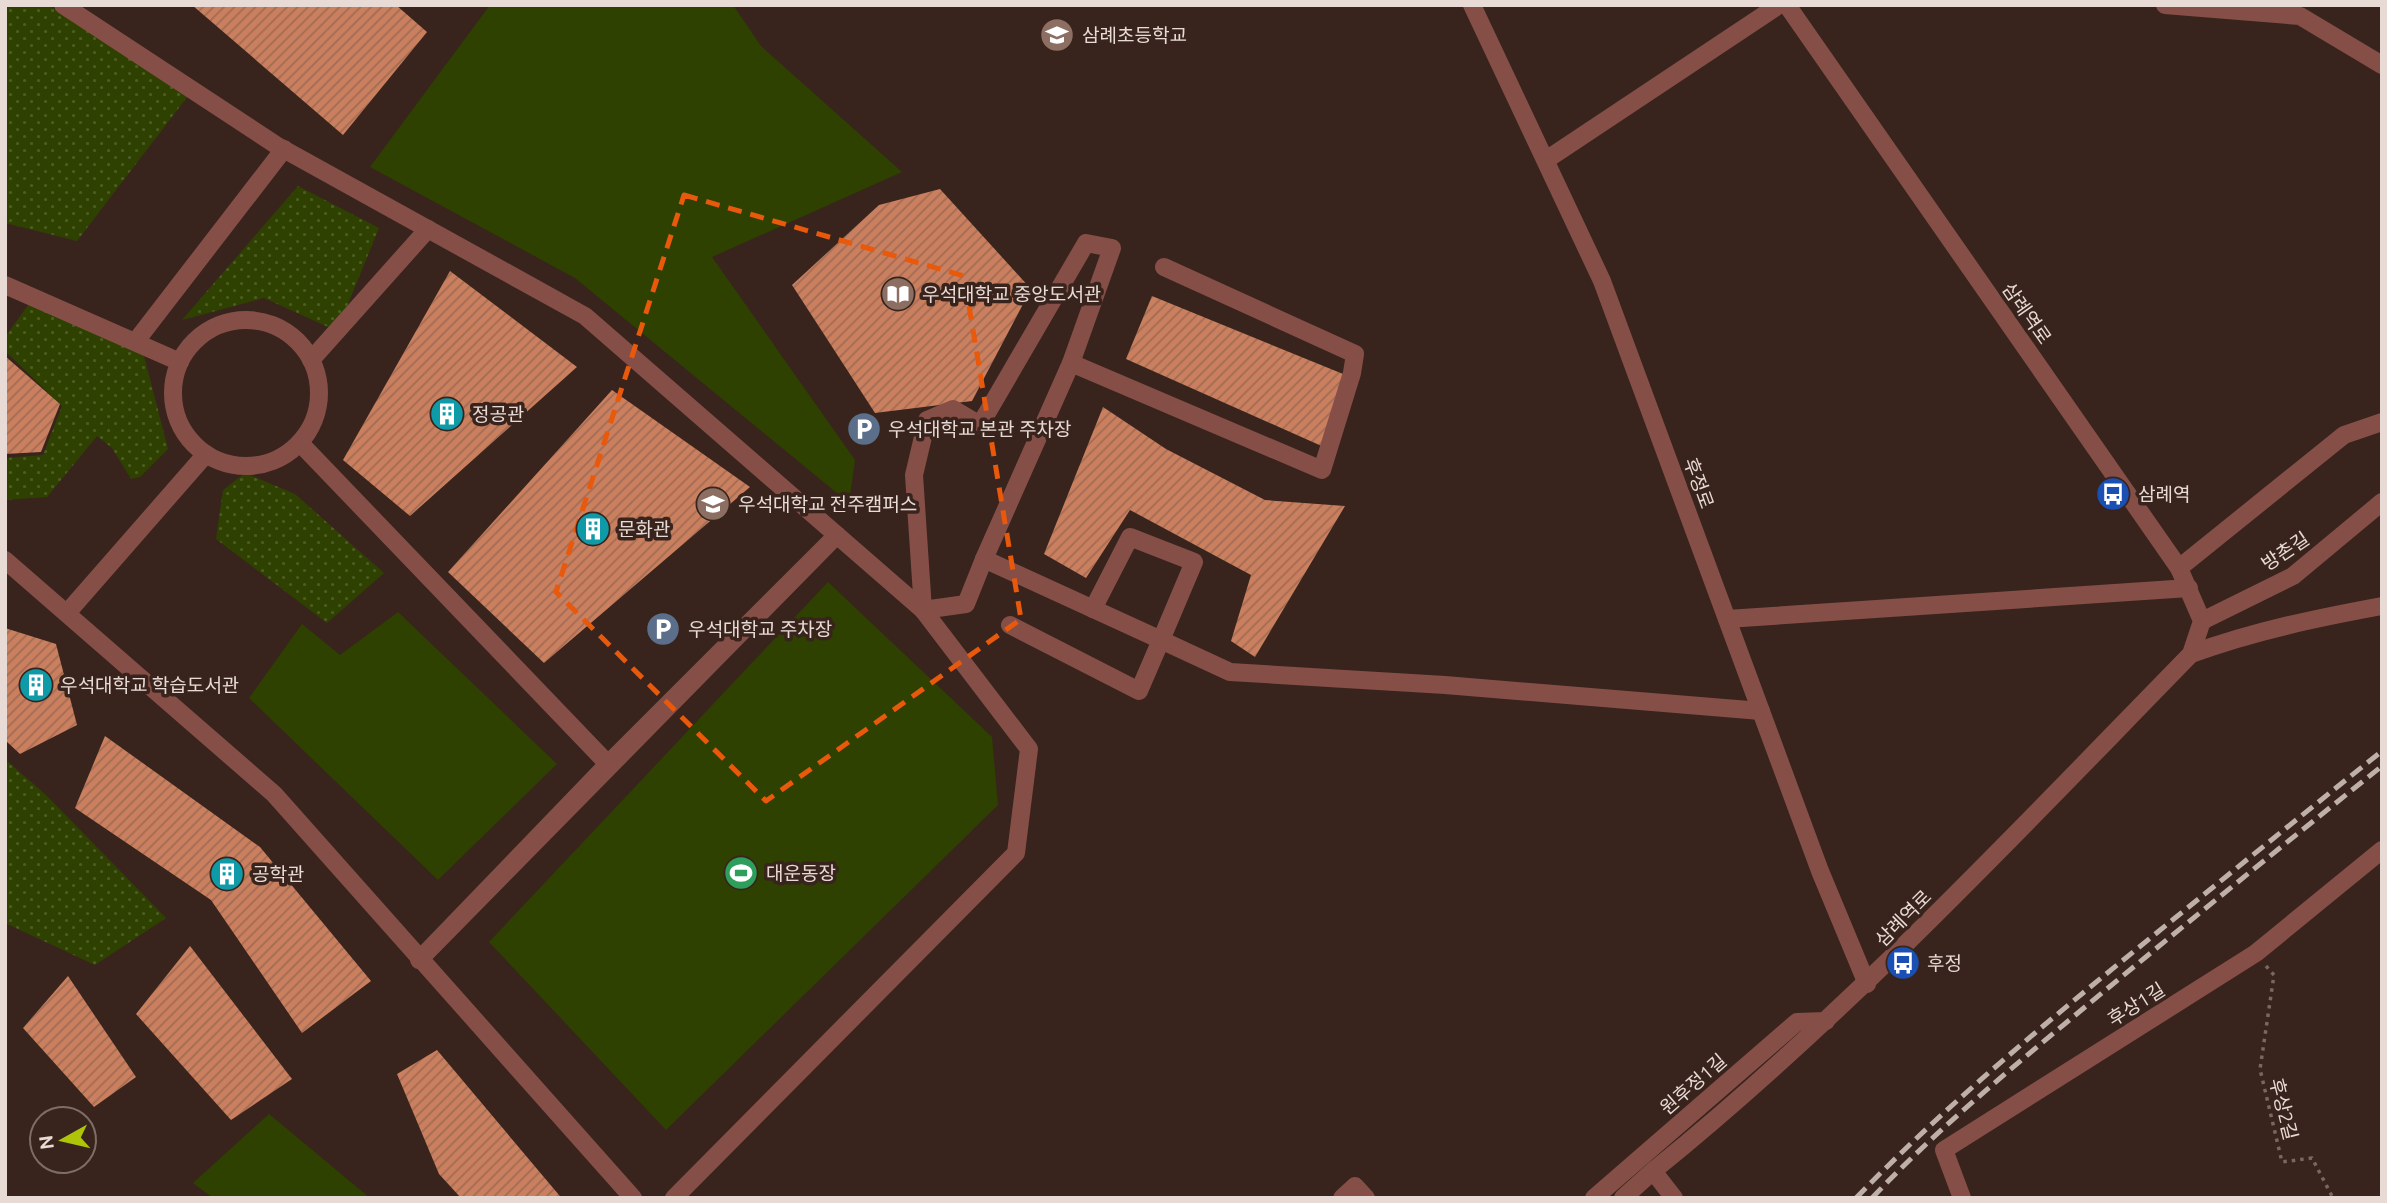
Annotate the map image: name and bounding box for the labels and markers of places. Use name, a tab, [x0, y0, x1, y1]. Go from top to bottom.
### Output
school or university icon: 삼례초등학교	[1038, 16, 1076, 54]
place label: 삼례초등학교	[1082, 24, 1187, 46]
library icon: 우석대학교 중앙도서관	[879, 275, 917, 313]
place label: 우석대학교 중앙도서관	[922, 283, 1101, 305]
building icon: 정공관	[428, 395, 466, 433]
place label: 정공관	[472, 403, 524, 425]
parking icon: 우석대학교 본관 주차장	[845, 410, 883, 448]
place label: 우석대학교 본관 주차장	[888, 418, 1072, 440]
bus stop icon: 삼례역	[2094, 475, 2132, 513]
place label: 삼례역	[2138, 483, 2190, 505]
school or university icon: 우석대학교 전주캠퍼스	[694, 485, 732, 523]
place label: 우석대학교 전주캠퍼스	[738, 493, 917, 515]
building icon: 문화관	[574, 510, 612, 548]
place label: 문화관	[618, 518, 670, 540]
parking icon: 우석대학교 주차장	[644, 610, 682, 648]
place label: 우석대학교 주차장	[688, 618, 832, 640]
building icon: 우석대학교 학습도서관	[17, 666, 55, 704]
place label: 우석대학교 학습도서관	[60, 674, 239, 696]
sports icon: 대운동장	[722, 854, 760, 892]
building icon: 공학관	[208, 855, 246, 893]
place label: 대운동장	[766, 862, 836, 884]
place label: 공학관	[252, 863, 304, 885]
bus stop icon: 후정	[1884, 944, 1922, 982]
place label: 후정	[1927, 952, 1962, 974]

